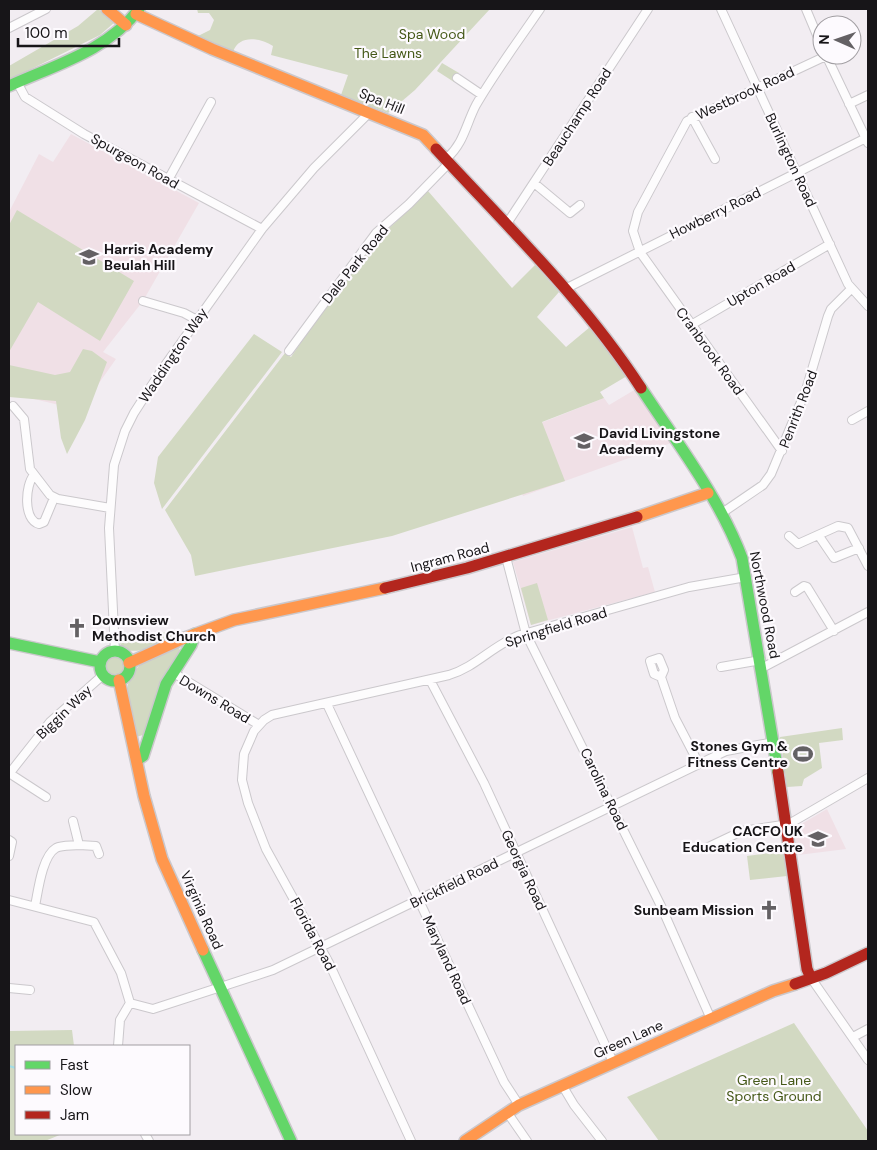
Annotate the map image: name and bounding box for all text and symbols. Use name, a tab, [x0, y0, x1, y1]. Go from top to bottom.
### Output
scale bar	[18, 15, 119, 47]
north arrow	[812, 15, 862, 65]
text: 100 m	[25, 23, 68, 43]
park label: Spa Wood	[399, 25, 465, 43]
text: N	[815, 34, 833, 45]
park label: The Lawns	[354, 44, 422, 62]
street label: Westbrook Road	[693, 62, 797, 124]
street label: Beauchamp Road	[539, 65, 615, 169]
street label: Spa Hill	[357, 84, 407, 118]
street label: Burlington Road	[761, 110, 821, 210]
street label: Spurgeon Road	[88, 129, 182, 193]
street label: Howberry Road	[666, 183, 764, 243]
street label: Dale Park Road	[318, 221, 392, 307]
place label: Harris Academy Beulah Hill	[104, 240, 214, 274]
school or university icon: Harris Academy Beulah Hill	[78, 246, 100, 268]
street label: Upton Road	[724, 257, 798, 311]
street label: Cranbrook Road	[672, 303, 748, 399]
street label: Waddington Way	[135, 304, 212, 406]
street label: Penrith Road	[775, 367, 821, 451]
place label: David Livingstone Academy	[599, 424, 720, 458]
school or university icon: David Livingstone Academy	[573, 430, 595, 452]
street label: Ingram Road	[409, 538, 491, 576]
street label: Northwood Road	[746, 550, 784, 660]
street label: Springfield Road	[503, 603, 609, 651]
place label: Downsview Methodist Church	[92, 611, 216, 645]
church icon: Downsview Methodist Church	[66, 617, 88, 639]
street label: Downs Road	[176, 671, 254, 727]
street label: Biggin Way	[32, 681, 96, 743]
place label: Stones Gym & Fitness Centre	[688, 737, 788, 771]
sports icon: Stones Gym & Fitness Centre	[792, 743, 814, 765]
street label: Carolina Road	[576, 745, 632, 833]
place label: CACFO UK Education Centre	[683, 822, 803, 856]
street label: Georgia Road	[497, 827, 551, 913]
school or university icon: CACFO UK Education Centre	[807, 828, 829, 850]
street label: Brickfield Road	[407, 854, 501, 912]
street label: Virginia Road	[177, 868, 227, 952]
street label: Florida Road	[286, 894, 340, 974]
church icon: Sunbeam Mission	[758, 899, 780, 921]
place label: Sunbeam Mission	[634, 901, 754, 919]
street label: Maryland Road	[419, 913, 475, 1007]
street label: Green Lane	[590, 1016, 666, 1062]
legend	[15, 1045, 190, 1135]
text: Fast	[60, 1055, 89, 1075]
park label: Green Lane Sports Ground	[726, 1071, 822, 1105]
text: Slow	[60, 1080, 93, 1100]
text: Jam	[60, 1105, 89, 1125]

